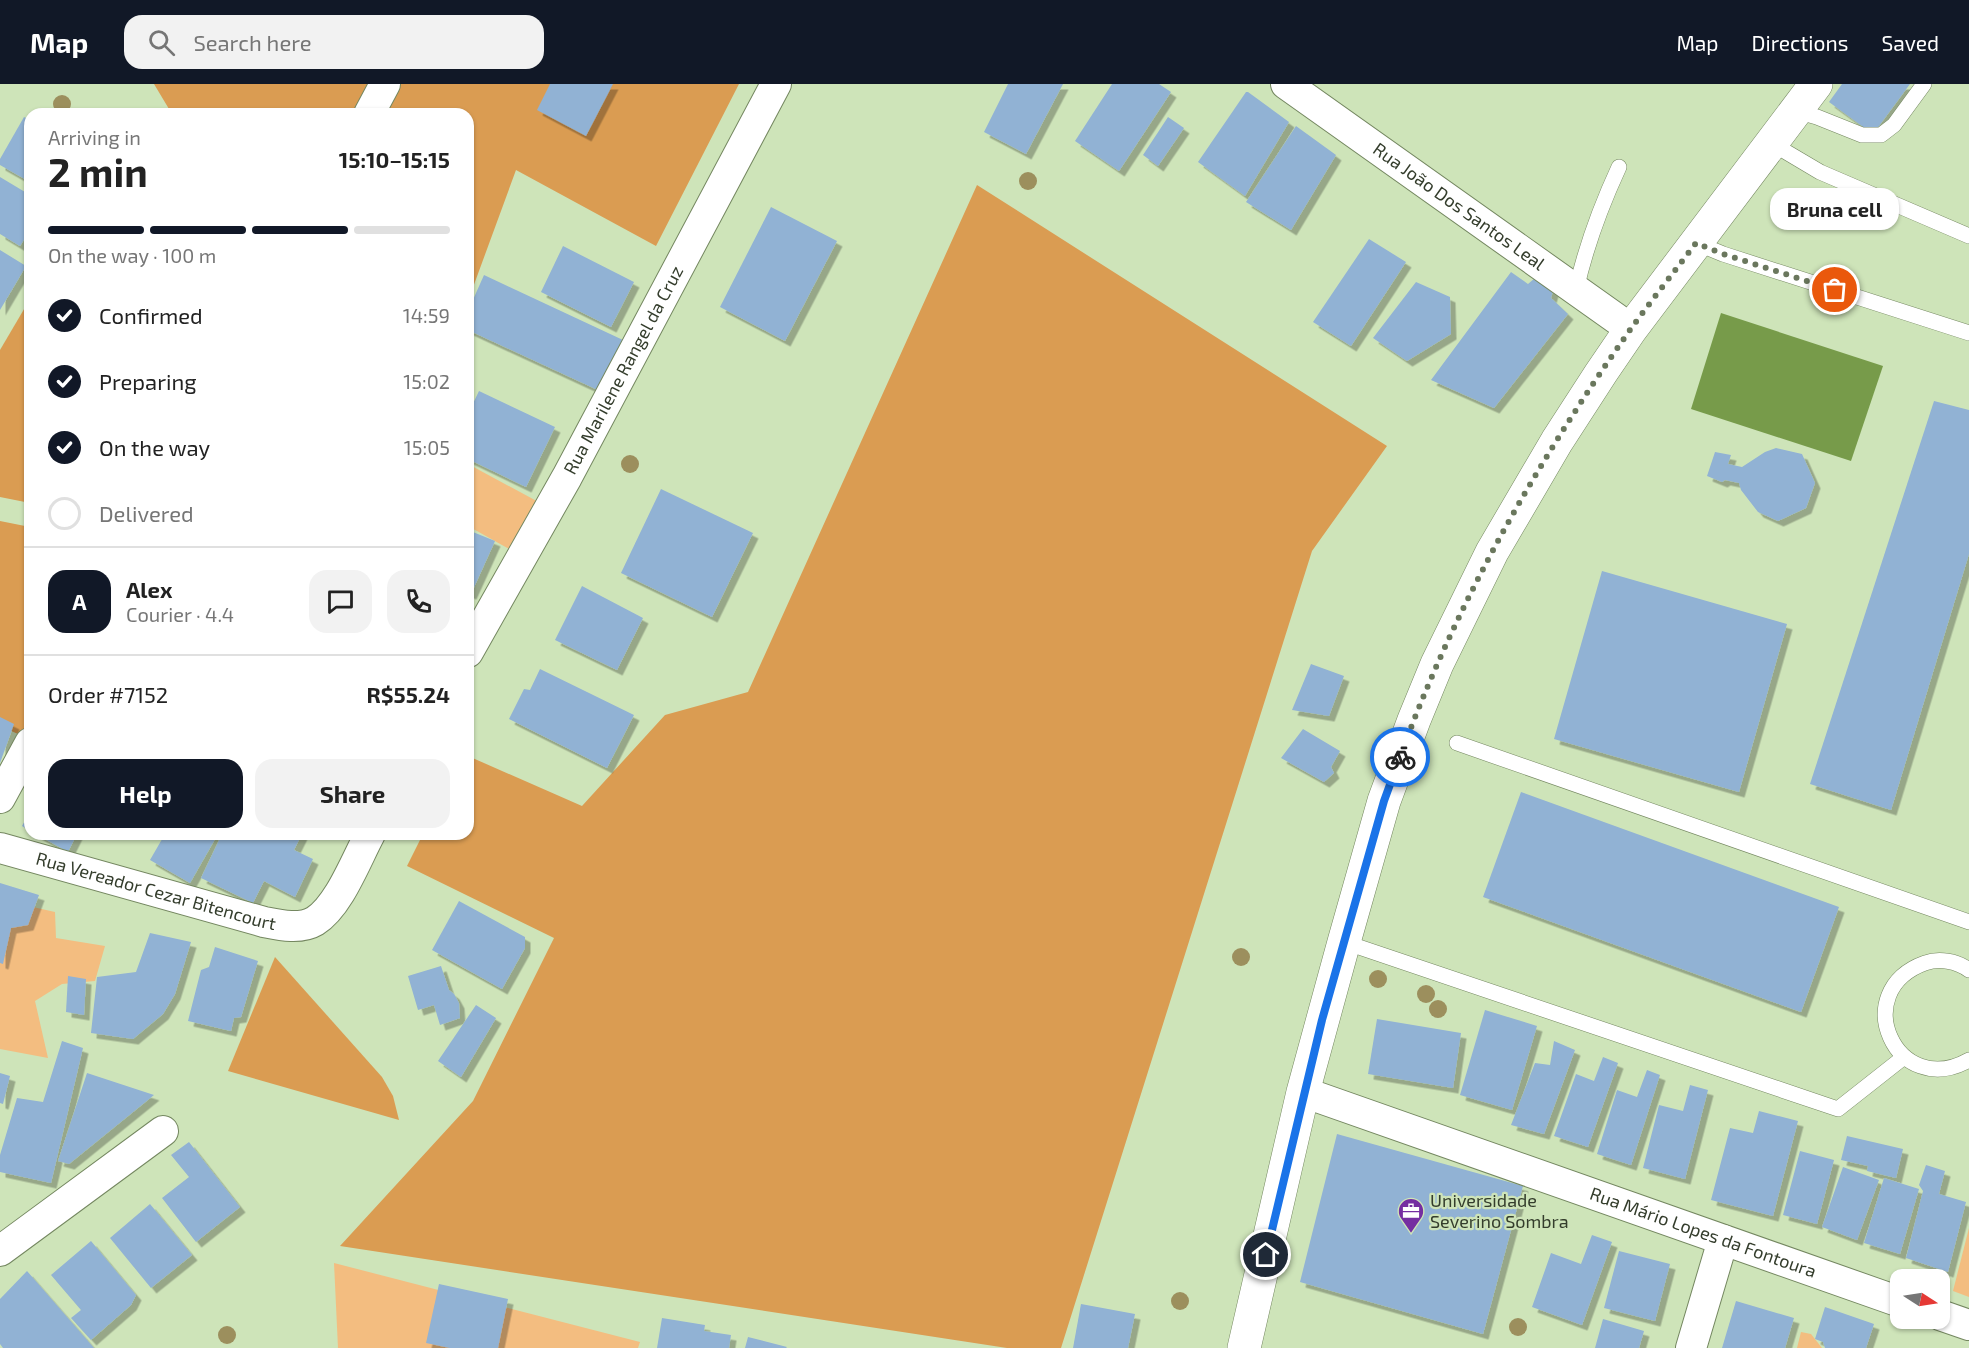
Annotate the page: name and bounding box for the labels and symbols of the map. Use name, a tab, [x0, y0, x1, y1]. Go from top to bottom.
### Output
street label: Rua João Dos Santos Leal	[1369, 137, 1550, 275]
callout: Bruna cell	[1770, 188, 1900, 230]
street label: Rua Marilene Rangel da Cruz	[558, 262, 687, 478]
pin	[1809, 264, 1860, 315]
courier	[1370, 727, 1430, 787]
street label: Rua Vereador Cezar Bitencourt	[34, 847, 278, 934]
street label: Rua Mário Lopes da Fontoura	[1587, 1182, 1819, 1282]
place label: Universidade Severino Sombra	[1430, 1189, 1569, 1232]
office icon: Universidade Severino Sombra	[1396, 1196, 1426, 1234]
pin	[1240, 1229, 1291, 1280]
north arrow	[1890, 1269, 1950, 1329]

